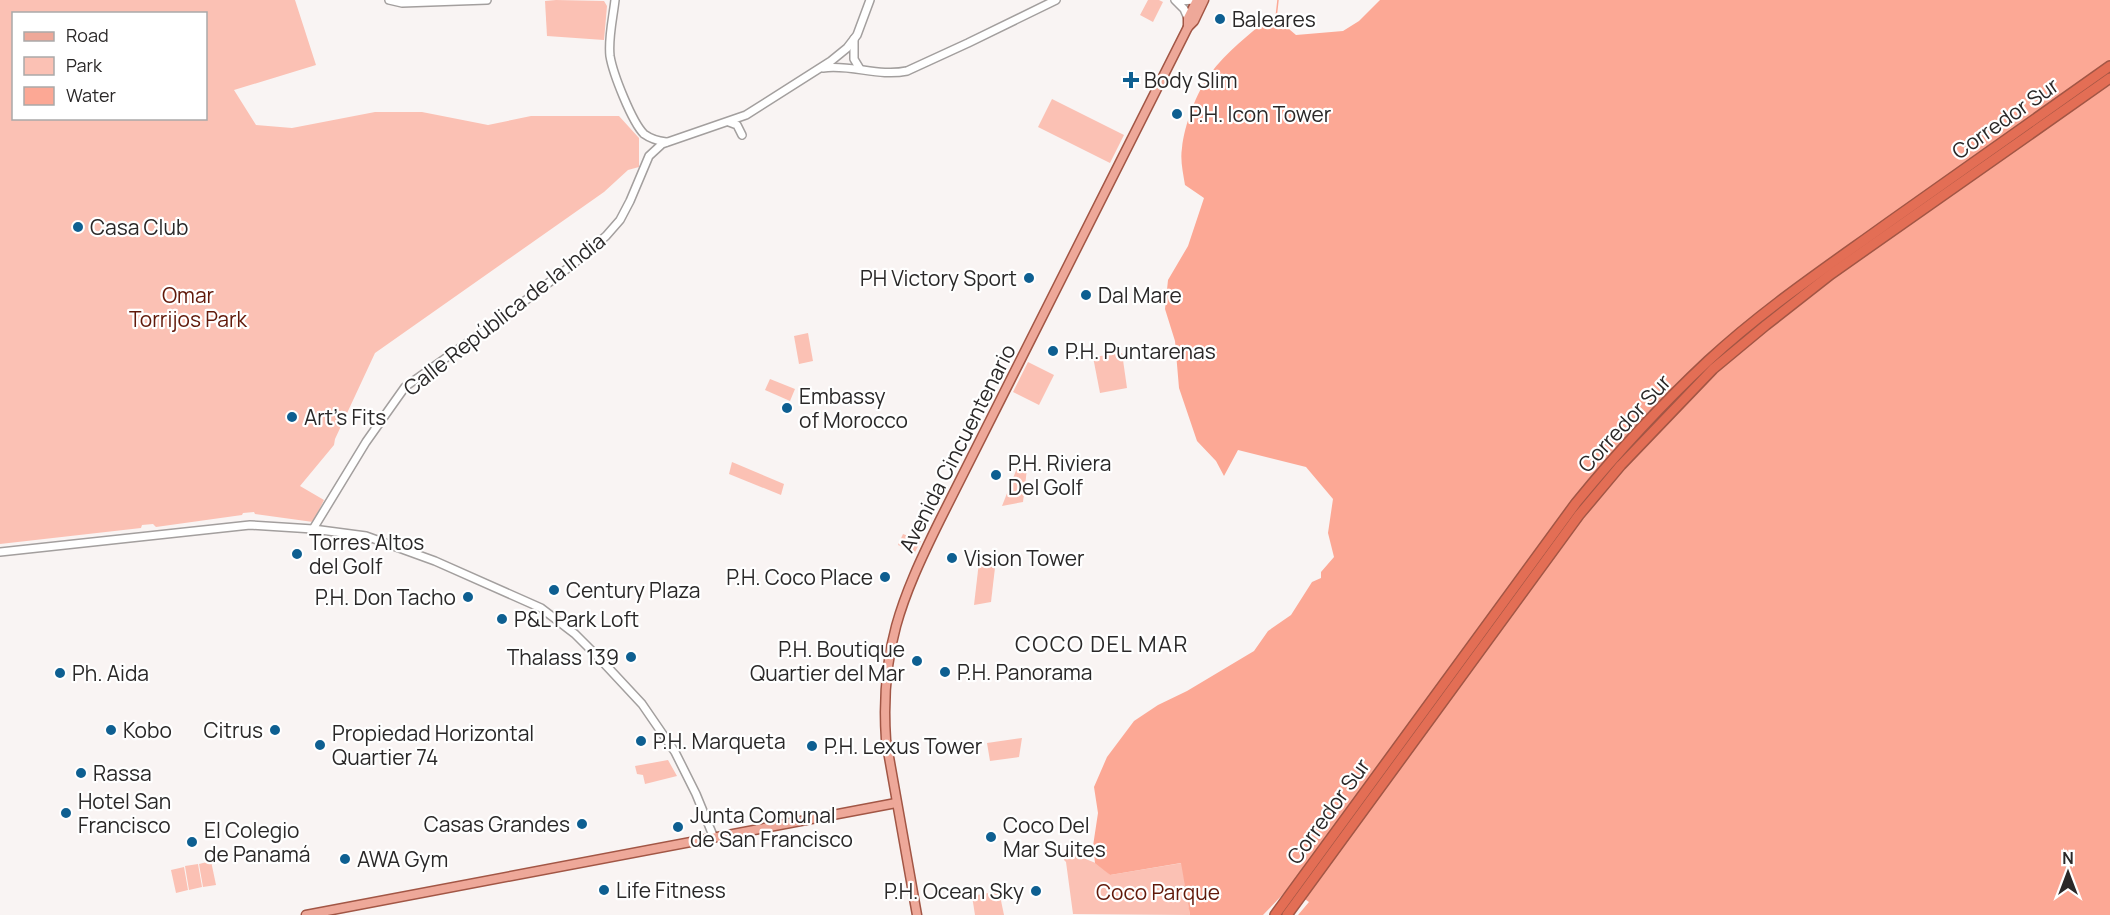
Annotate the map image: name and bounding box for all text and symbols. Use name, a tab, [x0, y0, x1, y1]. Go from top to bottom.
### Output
place label: Baleares	[1232, 5, 1316, 33]
legend	[12, 12, 207, 120]
marker: Baleares	[1213, 12, 1227, 26]
text: Road	[66, 23, 109, 47]
text: Park	[66, 53, 103, 77]
place label: Body Slim	[1144, 66, 1238, 94]
marker: Body Slim	[1122, 71, 1140, 89]
street label: Corredor Sur	[1946, 71, 2064, 165]
text: Water	[66, 83, 116, 107]
place label: P.H. Icon Tower	[1189, 100, 1332, 128]
marker: P.H. Icon Tower	[1170, 107, 1184, 121]
place label: Casa Club	[90, 213, 188, 241]
marker: Casa Club	[71, 220, 85, 234]
street label: Calle República de la India	[397, 226, 611, 402]
place label: PH Victory Sport	[860, 264, 1017, 292]
marker: PH Victory Sport	[1022, 271, 1036, 285]
park label: Omar Torrijos Park	[129, 281, 248, 333]
place label: Dal Mare	[1098, 281, 1182, 309]
marker: Dal Mare	[1079, 288, 1093, 302]
place label: P.H. Puntarenas	[1065, 337, 1216, 365]
street label: Avenida Cincuentenario	[892, 339, 1022, 557]
marker: P.H. Puntarenas	[1046, 344, 1060, 358]
street label: Corredor Sur	[1571, 368, 1677, 478]
place label: Embassy of Morocco	[799, 382, 908, 434]
marker: Embassy of Morocco	[780, 401, 794, 415]
place label: Art's Fits	[304, 403, 386, 431]
marker: Art's Fits	[285, 410, 299, 424]
place label: P.H. Riviera Del Golf	[1008, 449, 1111, 501]
marker: P.H. Riviera Del Golf	[989, 468, 1003, 482]
place label: Torres Altos del Golf	[309, 528, 424, 580]
place label: Vision Tower	[964, 544, 1085, 572]
marker: Torres Altos del Golf	[290, 547, 304, 561]
marker: Vision Tower	[945, 551, 959, 565]
place label: P.H. Coco Place	[726, 563, 873, 591]
marker: P.H. Coco Place	[878, 570, 892, 584]
place label: Century Plaza	[566, 576, 700, 604]
place label: P.H. Don Tacho	[315, 583, 456, 611]
marker: Century Plaza	[547, 583, 561, 597]
marker: P.H. Don Tacho	[461, 590, 475, 604]
place label: P&L Park Loft	[514, 605, 639, 633]
marker: P&L Park Loft	[495, 612, 509, 626]
district label: COCO DEL MAR	[1015, 629, 1189, 659]
place label: P.H. Boutique Quartier del Mar	[750, 635, 905, 687]
place label: Thalass 139	[507, 643, 619, 671]
marker: Thalass 139	[624, 650, 638, 664]
marker: P.H. Boutique Quartier del Mar	[910, 654, 924, 668]
place label: P.H. Panorama	[957, 658, 1093, 686]
place label: Ph. Aida	[72, 659, 149, 687]
marker: P.H. Panorama	[938, 665, 952, 679]
marker: Ph. Aida	[53, 666, 67, 680]
place label: Kobo	[123, 716, 172, 744]
place label: Citrus	[204, 716, 263, 744]
place label: Propiedad Horizontal Quartier 74	[332, 719, 534, 771]
marker: Kobo	[104, 723, 118, 737]
marker: Citrus	[268, 723, 282, 737]
place label: P.H. Marqueta	[653, 727, 786, 755]
place label: P.H. Lexus Tower	[824, 732, 983, 760]
marker: P.H. Marqueta	[634, 734, 648, 748]
marker: Propiedad Horizontal Quartier 74	[313, 738, 327, 752]
marker: P.H. Lexus Tower	[805, 739, 819, 753]
street label: Corredor Sur	[1280, 752, 1376, 870]
place label: Rassa	[93, 759, 152, 787]
marker: Rassa	[74, 766, 88, 780]
place label: Hotel San Francisco	[78, 787, 171, 839]
place label: Junta Comunal de San Francisco	[690, 801, 853, 853]
marker: Hotel San Francisco	[59, 806, 73, 820]
place label: Casas Grandes	[424, 810, 570, 838]
place label: Coco Del Mar Suites	[1003, 811, 1106, 863]
place label: El Colegio de Panamá	[204, 816, 310, 868]
marker: Casas Grandes	[575, 817, 589, 831]
marker: Junta Comunal de San Francisco	[671, 820, 685, 834]
marker: Coco Del Mar Suites	[984, 830, 998, 844]
marker: El Colegio de Panamá	[185, 835, 199, 849]
north arrow	[2038, 843, 2098, 903]
place label: AWA Gym	[357, 845, 448, 873]
text: N	[2062, 847, 2074, 869]
marker: AWA Gym	[338, 852, 352, 866]
place label: Life Fitness	[616, 876, 726, 904]
place label: P.H. Ocean Sky	[884, 877, 1024, 905]
park label: Coco Parque	[1096, 878, 1220, 906]
marker: Life Fitness	[597, 883, 611, 897]
marker: P.H. Ocean Sky	[1029, 884, 1043, 898]

